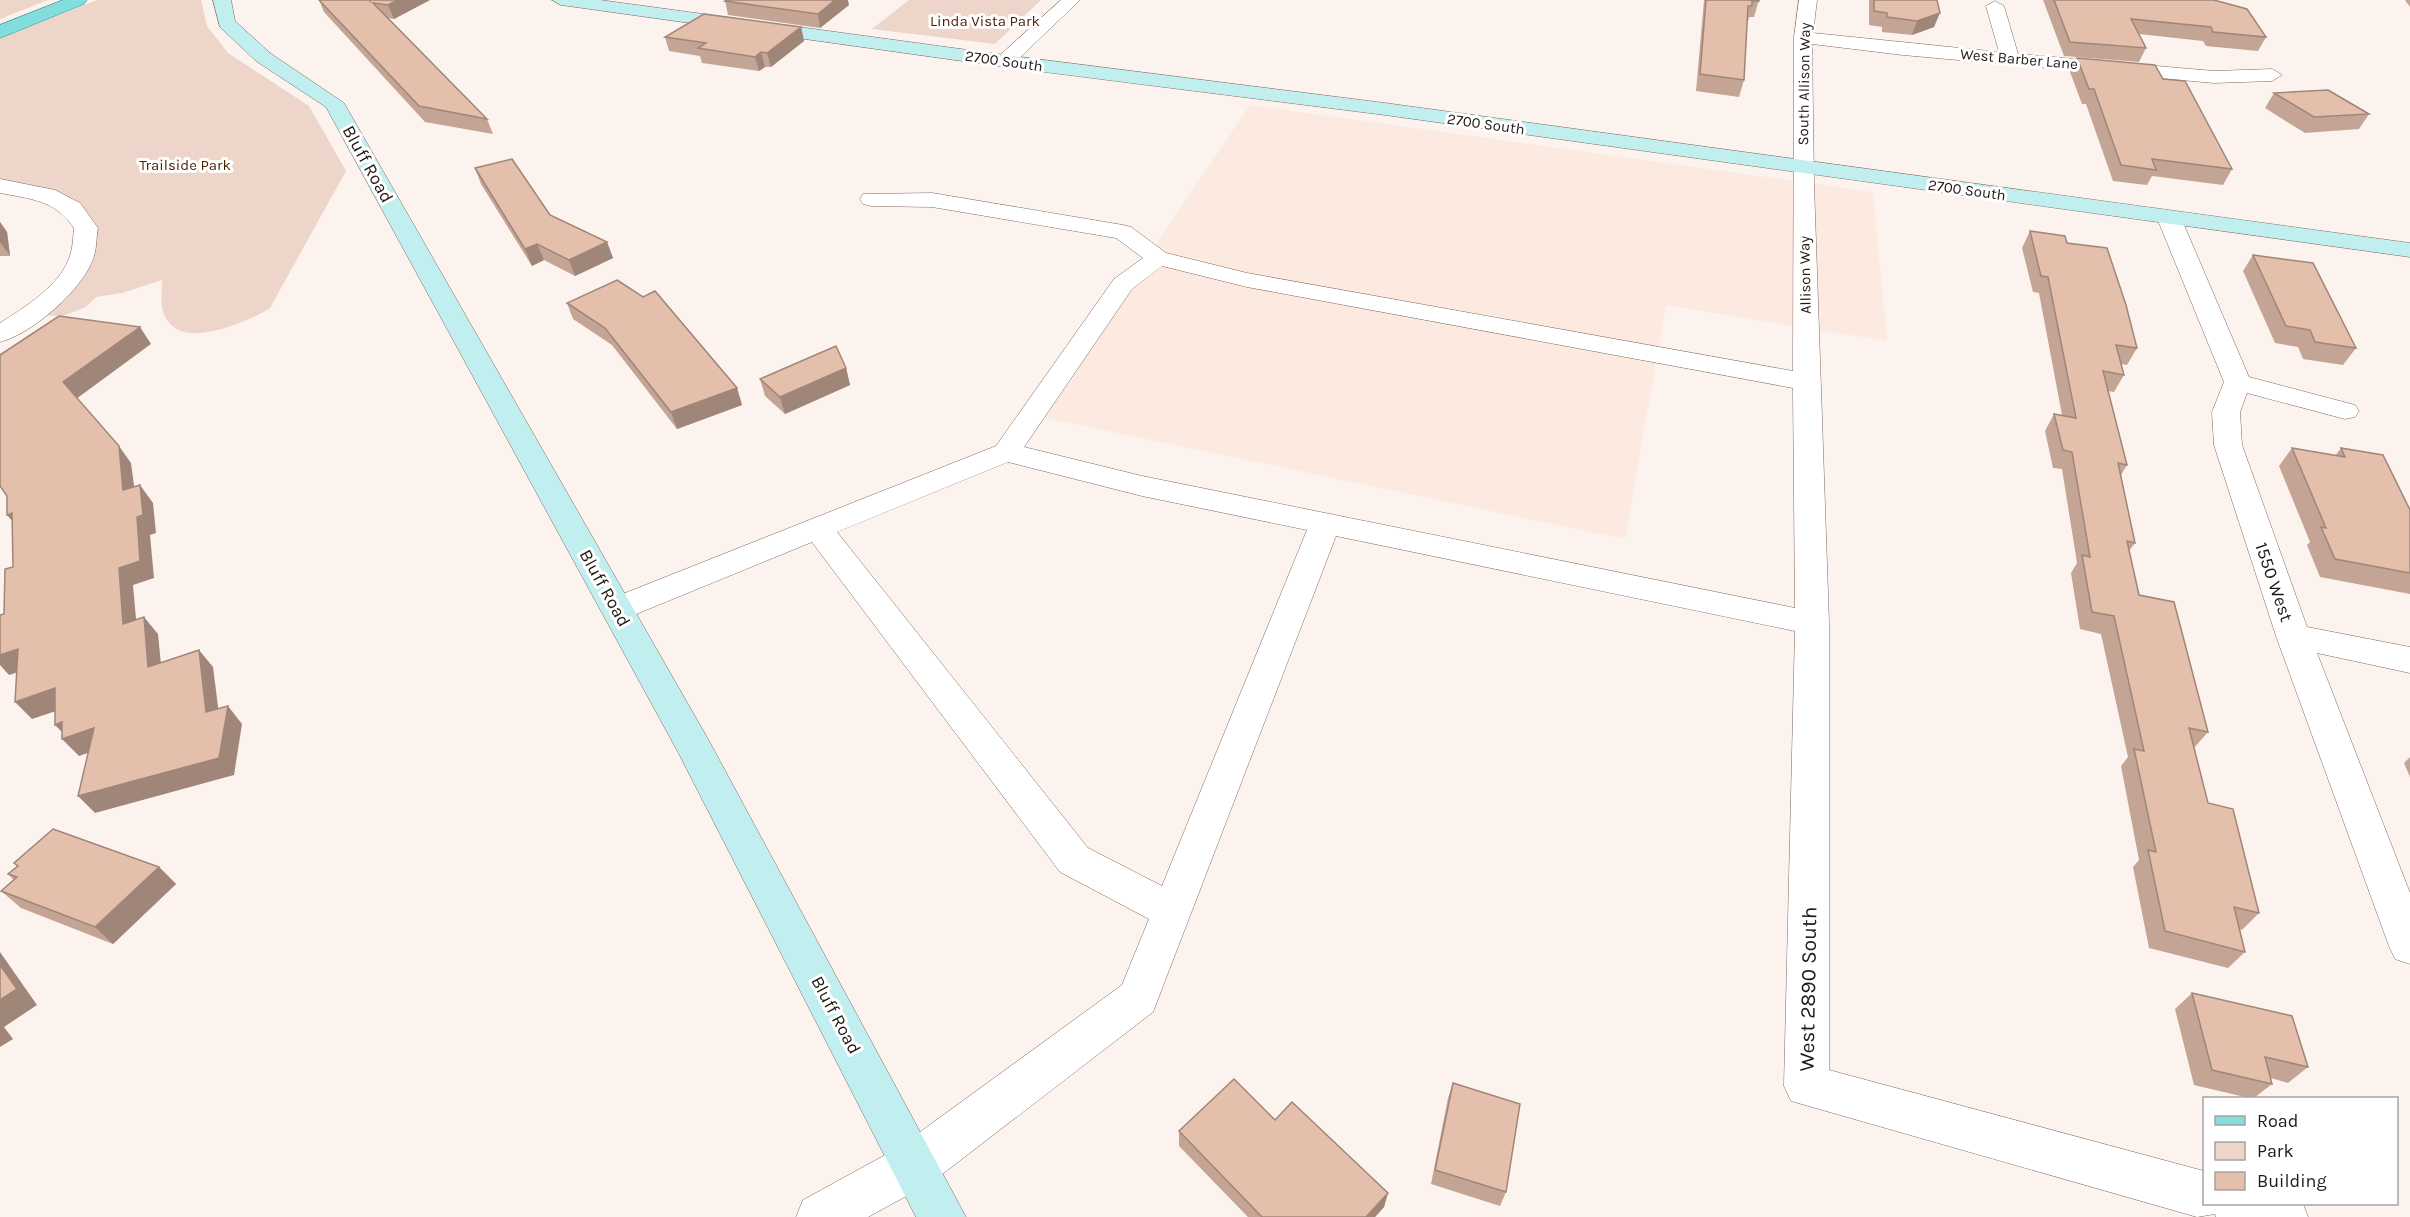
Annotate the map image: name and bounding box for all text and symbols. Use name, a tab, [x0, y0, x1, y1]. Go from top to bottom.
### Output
park label: Linda Vista Park	[930, 12, 1040, 30]
street label: South Allison Way	[1794, 22, 1814, 146]
street label: West Barber Lane	[1959, 45, 2079, 73]
street label: 2700 South	[964, 47, 1044, 75]
street label: 2700 South	[1446, 110, 1526, 138]
street label: Bluff Road	[338, 121, 398, 207]
park label: Trailside Park	[139, 156, 231, 174]
street label: 2700 South	[1927, 176, 2007, 204]
street label: Allison Way	[1795, 236, 1815, 314]
street label: 1550 West	[2250, 540, 2298, 625]
street label: Bluff Road	[575, 545, 635, 631]
street label: West 2890 South	[1795, 906, 1821, 1072]
street label: Bluff Road	[806, 972, 866, 1058]
legend	[2203, 1097, 2398, 1205]
text: Road	[2257, 1110, 2298, 1132]
text: Park	[2257, 1140, 2294, 1162]
text: Building	[2257, 1170, 2327, 1192]

